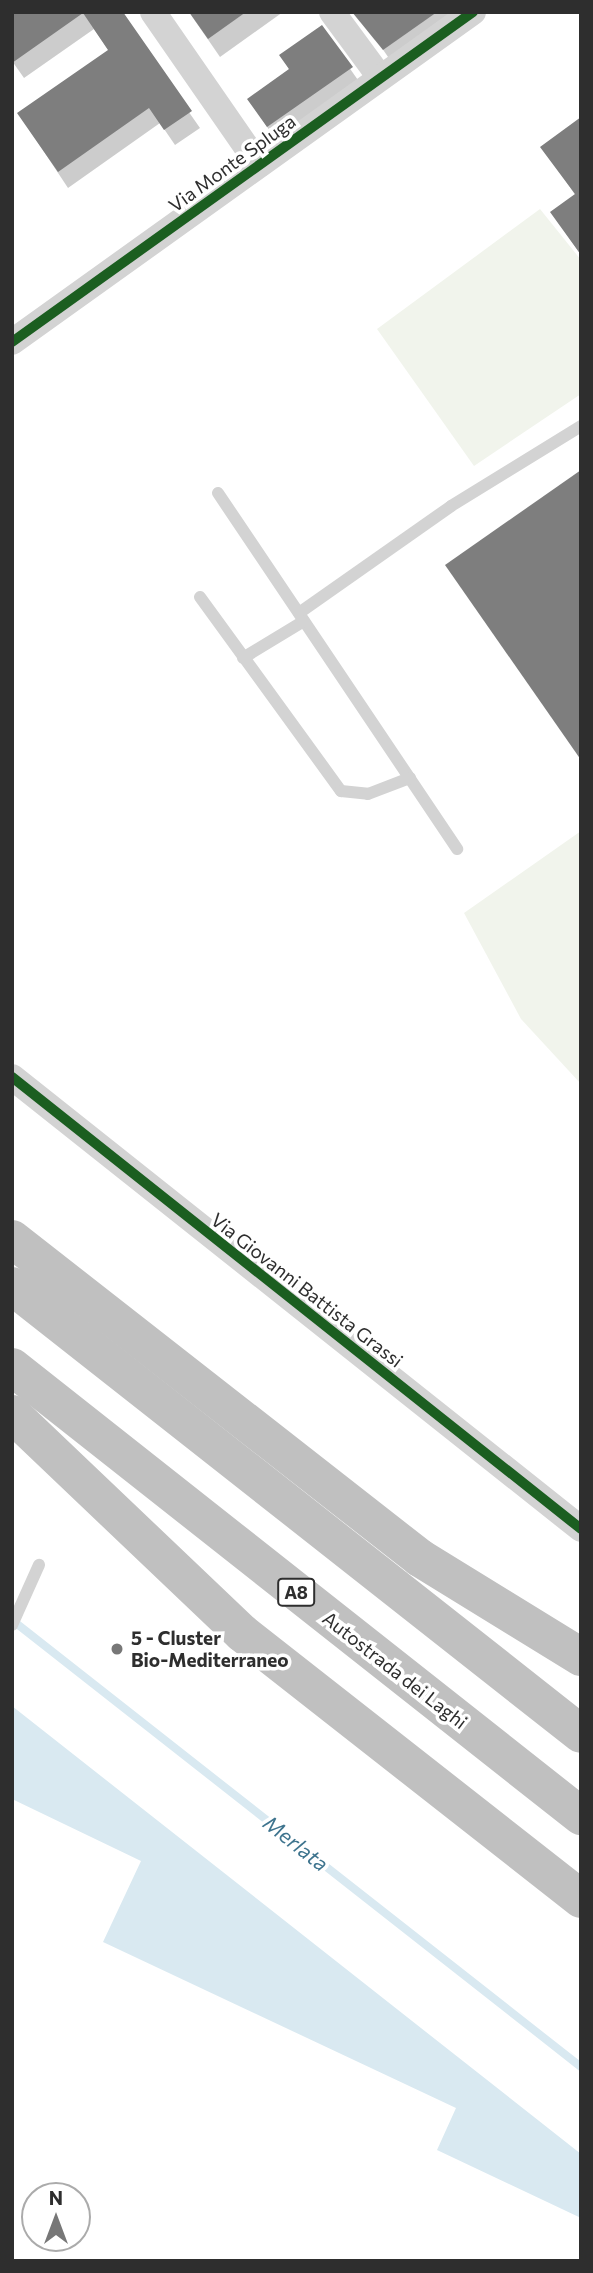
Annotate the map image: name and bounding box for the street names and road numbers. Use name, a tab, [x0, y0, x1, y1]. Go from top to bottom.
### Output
street label: Via Monte Spluga	[164, 109, 300, 217]
street label: Via Giovanni Battista Grassi	[207, 1208, 407, 1372]
road number: A8	[277, 1577, 315, 1606]
street label: Autostrada dei Laghi	[318, 1607, 472, 1733]

